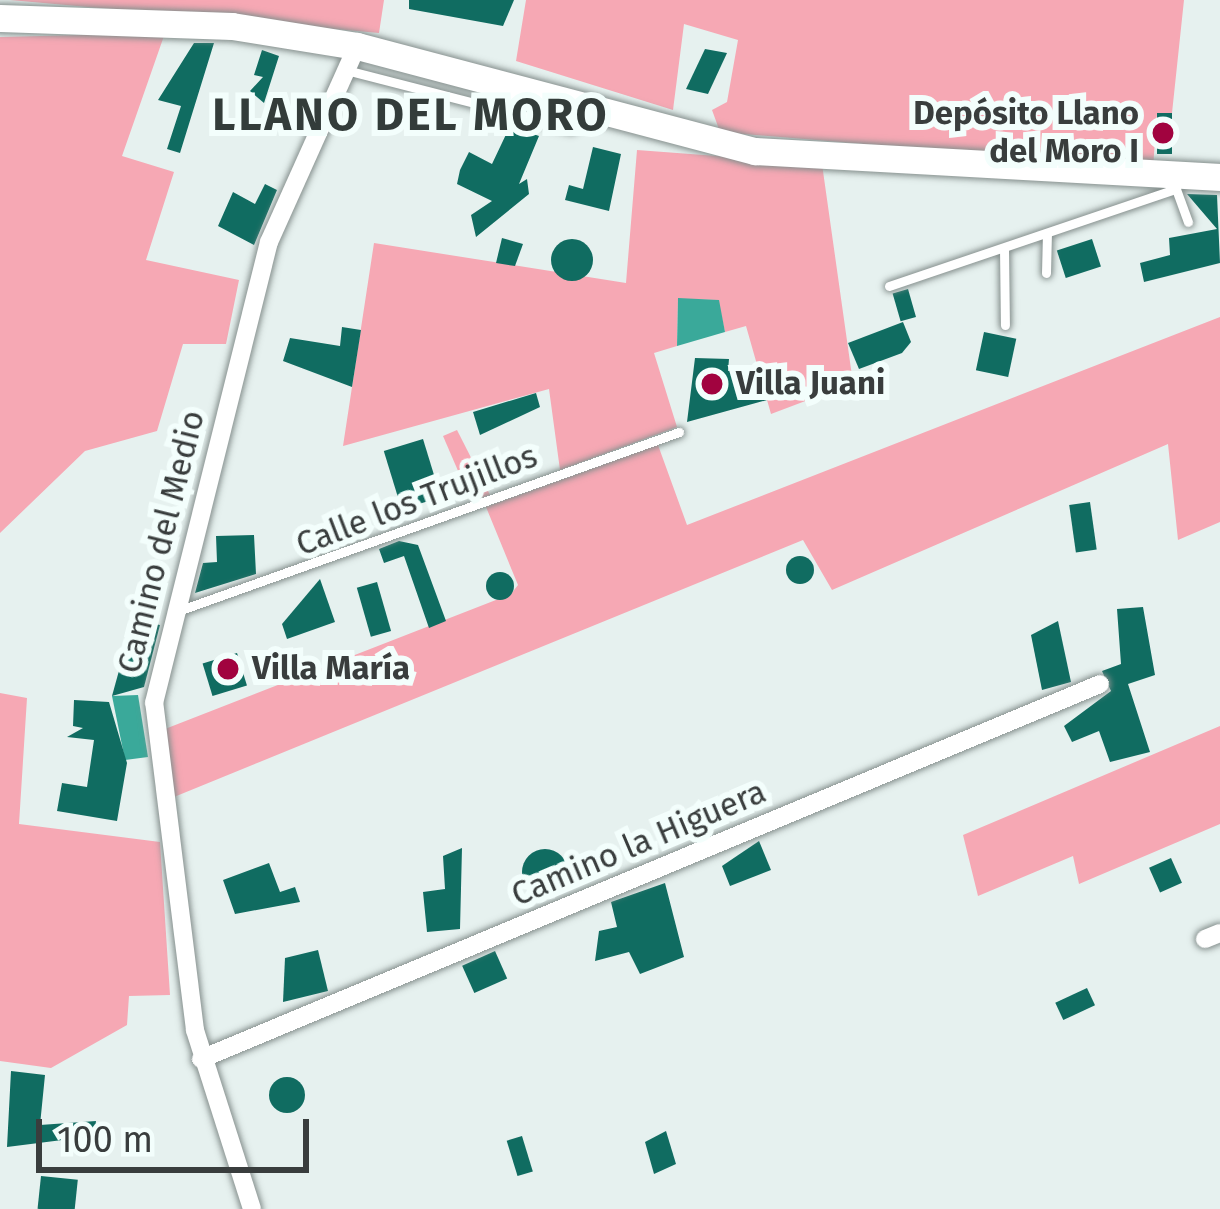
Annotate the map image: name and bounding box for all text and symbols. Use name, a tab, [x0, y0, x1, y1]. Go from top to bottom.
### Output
district label: LLANO DEL MORO	[212, 89, 610, 143]
place label: Depósito Llano del Moro I	[913, 94, 1139, 172]
marker: Depósito Llano del Moro I	[1150, 120, 1176, 146]
place label: Villa Juani	[736, 364, 885, 404]
marker: Villa Juani	[699, 371, 725, 397]
street label: Camino del Medio	[110, 407, 214, 677]
street label: Calle los Trujillos	[291, 437, 543, 565]
place label: Villa María	[252, 649, 410, 689]
marker: Villa María	[215, 656, 241, 682]
street label: Camino la Higuera	[506, 773, 772, 915]
scale bar	[42, 1095, 315, 1169]
text: 100 m	[57, 1118, 153, 1162]

